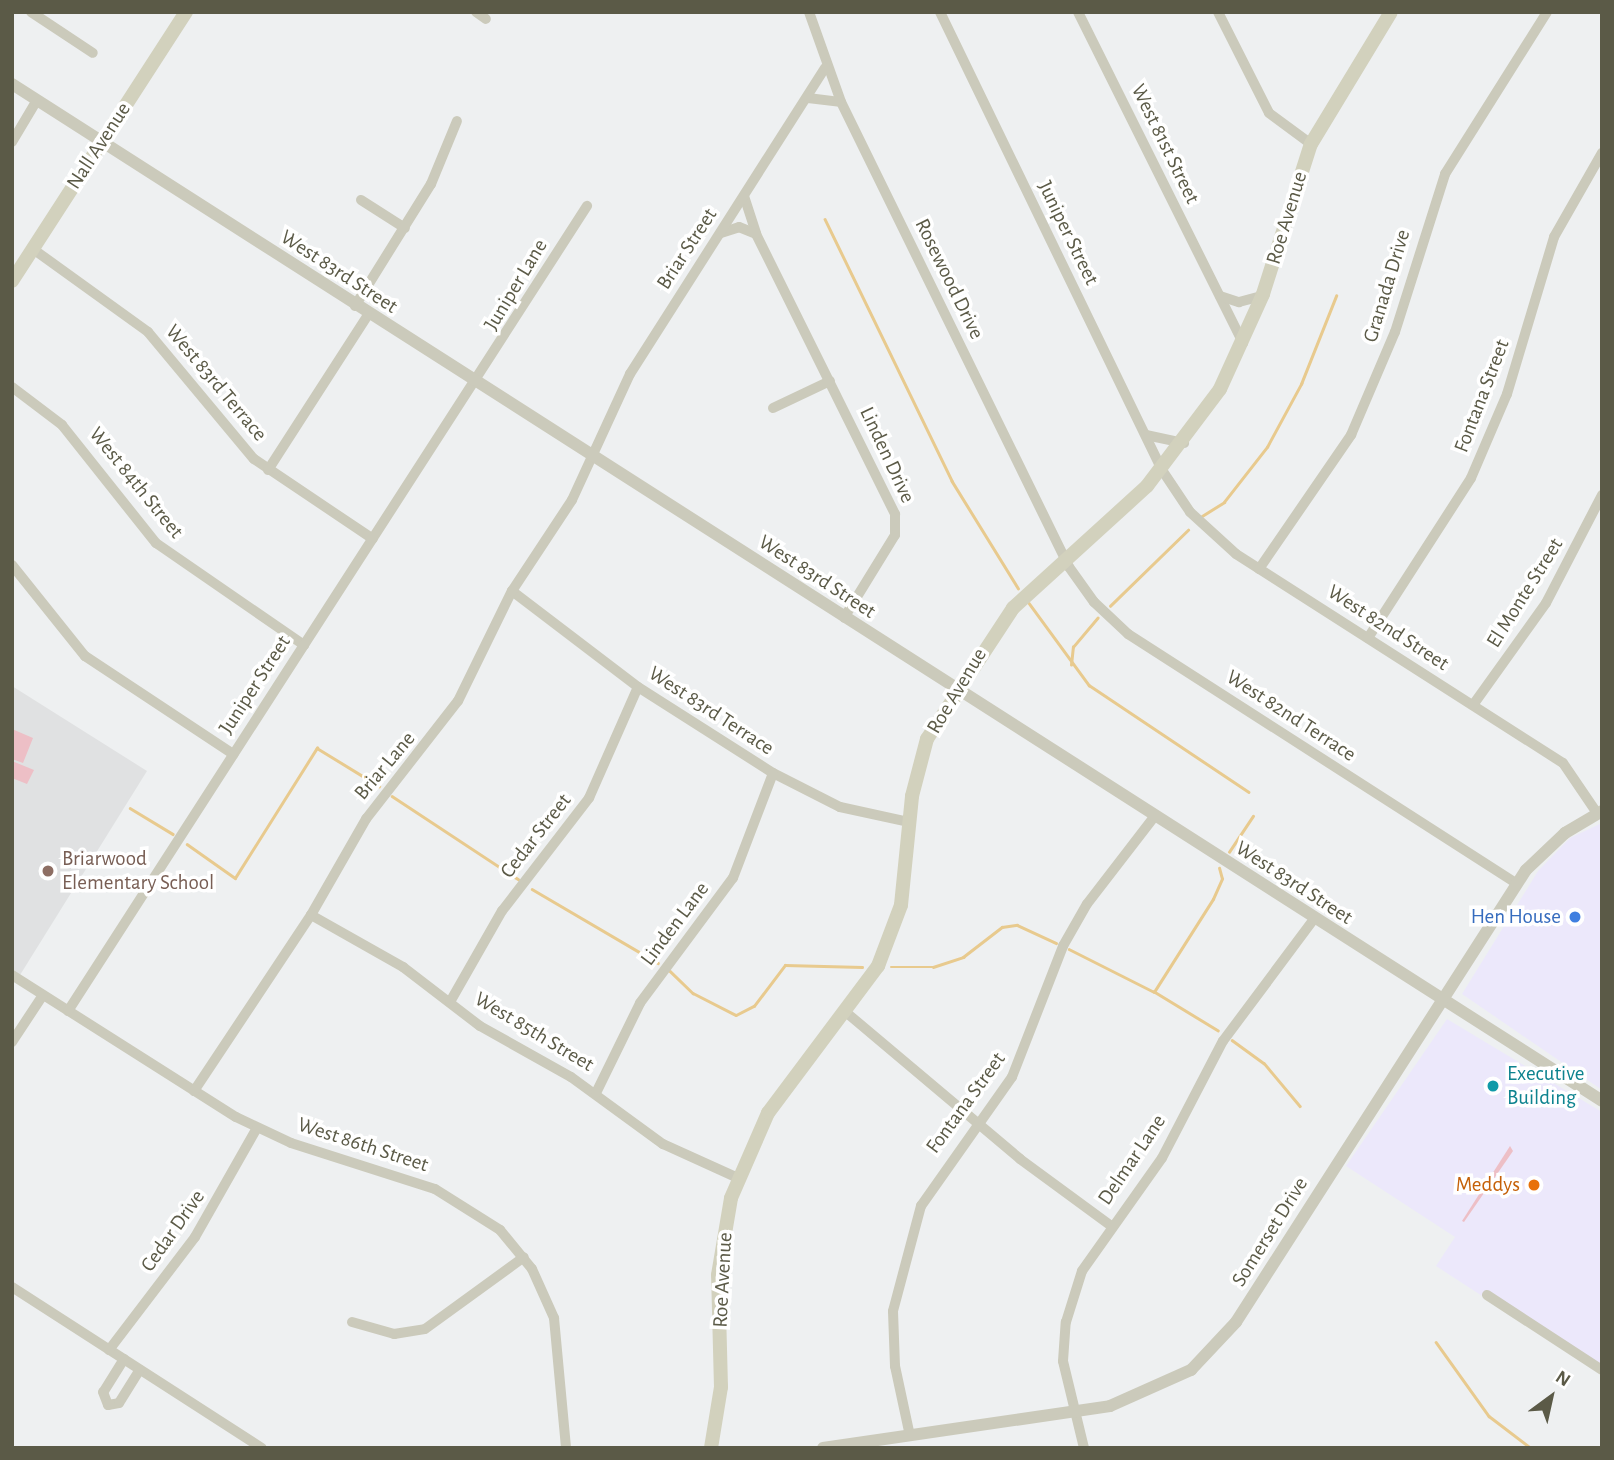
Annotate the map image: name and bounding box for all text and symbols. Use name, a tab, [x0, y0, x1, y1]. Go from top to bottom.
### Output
street label: West 81st Street	[1125, 80, 1205, 208]
street label: Nall Avenue	[62, 98, 136, 194]
street label: Roe Avenue	[1261, 169, 1313, 267]
street label: Juniper Street	[1032, 177, 1104, 289]
street label: Briar Street	[651, 204, 723, 294]
street label: Rosewood Drive	[909, 215, 989, 343]
street label: West 83rd Street	[276, 225, 402, 319]
street label: Granada Drive	[1358, 227, 1416, 345]
street label: Juniper Lane	[479, 235, 553, 335]
street label: West 83rd Terrace	[160, 320, 272, 446]
street label: Fontana Street	[1449, 336, 1515, 456]
street label: Linden Drive	[854, 403, 920, 507]
street label: West 84th Street	[83, 422, 189, 544]
street label: West 83rd Street	[754, 530, 880, 624]
street label: El Monte Street	[1481, 533, 1569, 653]
street label: West 82nd Street	[1323, 579, 1453, 677]
street label: Juniper Street	[214, 631, 296, 739]
street label: Roe Avenue	[922, 644, 992, 738]
street label: West 83rd Terrace	[644, 661, 778, 761]
street label: West 82nd Terrace	[1221, 665, 1361, 767]
street label: Briar Lane	[349, 727, 421, 805]
street label: Cedar Street	[495, 789, 577, 883]
street label: West 83rd Street	[1231, 836, 1357, 930]
place label: Briarwood Elementary School	[62, 846, 214, 896]
marker: Briarwood Elementary School	[40, 863, 56, 879]
street label: Linden Lane	[635, 877, 715, 971]
place label: Hen House	[1471, 904, 1561, 930]
marker: Hen House	[1567, 909, 1583, 925]
street label: West 85th Street	[470, 987, 598, 1077]
street label: Fontana Street	[921, 1047, 1011, 1159]
place label: Executive Building	[1507, 1061, 1584, 1111]
marker: Executive Building	[1485, 1078, 1501, 1094]
street label: Delmar Lane	[1093, 1110, 1171, 1210]
street label: West 86th Street	[295, 1112, 431, 1178]
place label: Meddys	[1456, 1172, 1520, 1198]
street label: Somerset Drive	[1226, 1173, 1314, 1291]
marker: Meddys	[1526, 1177, 1542, 1193]
street label: Cedar Drive	[136, 1185, 210, 1277]
street label: Roe Avenue	[708, 1232, 738, 1328]
north arrow	[1516, 1362, 1586, 1432]
text: N	[1552, 1367, 1573, 1391]

